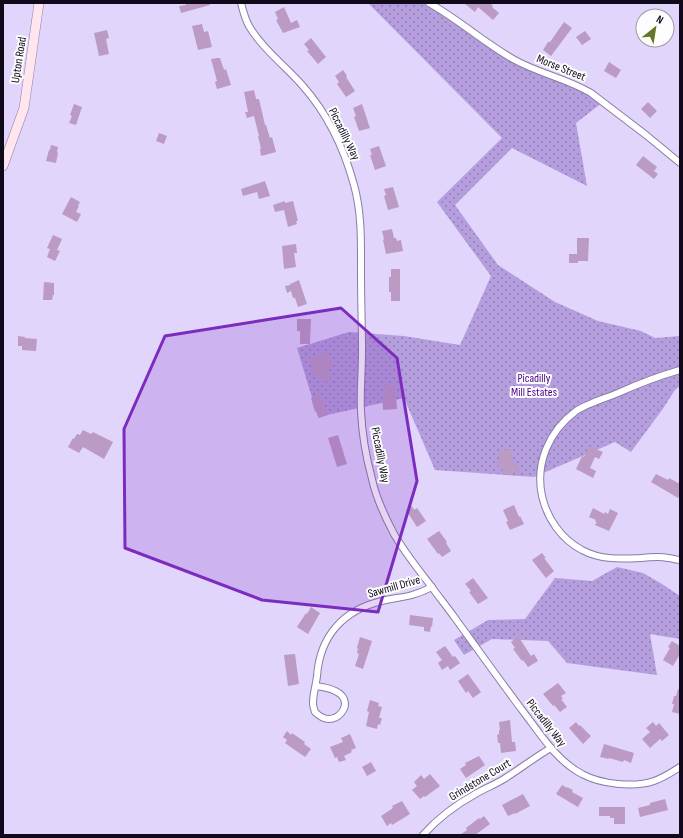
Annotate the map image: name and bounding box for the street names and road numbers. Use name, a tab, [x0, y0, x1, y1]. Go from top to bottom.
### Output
street label: Upton Road	[8, 36, 30, 84]
street label: Morse Street	[534, 51, 588, 85]
street label: Piccadilly Way	[325, 105, 363, 163]
street label: Piccadilly Way	[367, 426, 393, 484]
street label: Sawmill Drive	[366, 572, 422, 602]
street label: Piccadilly Way	[523, 696, 569, 750]
street label: Grindstone Court	[446, 756, 514, 804]

